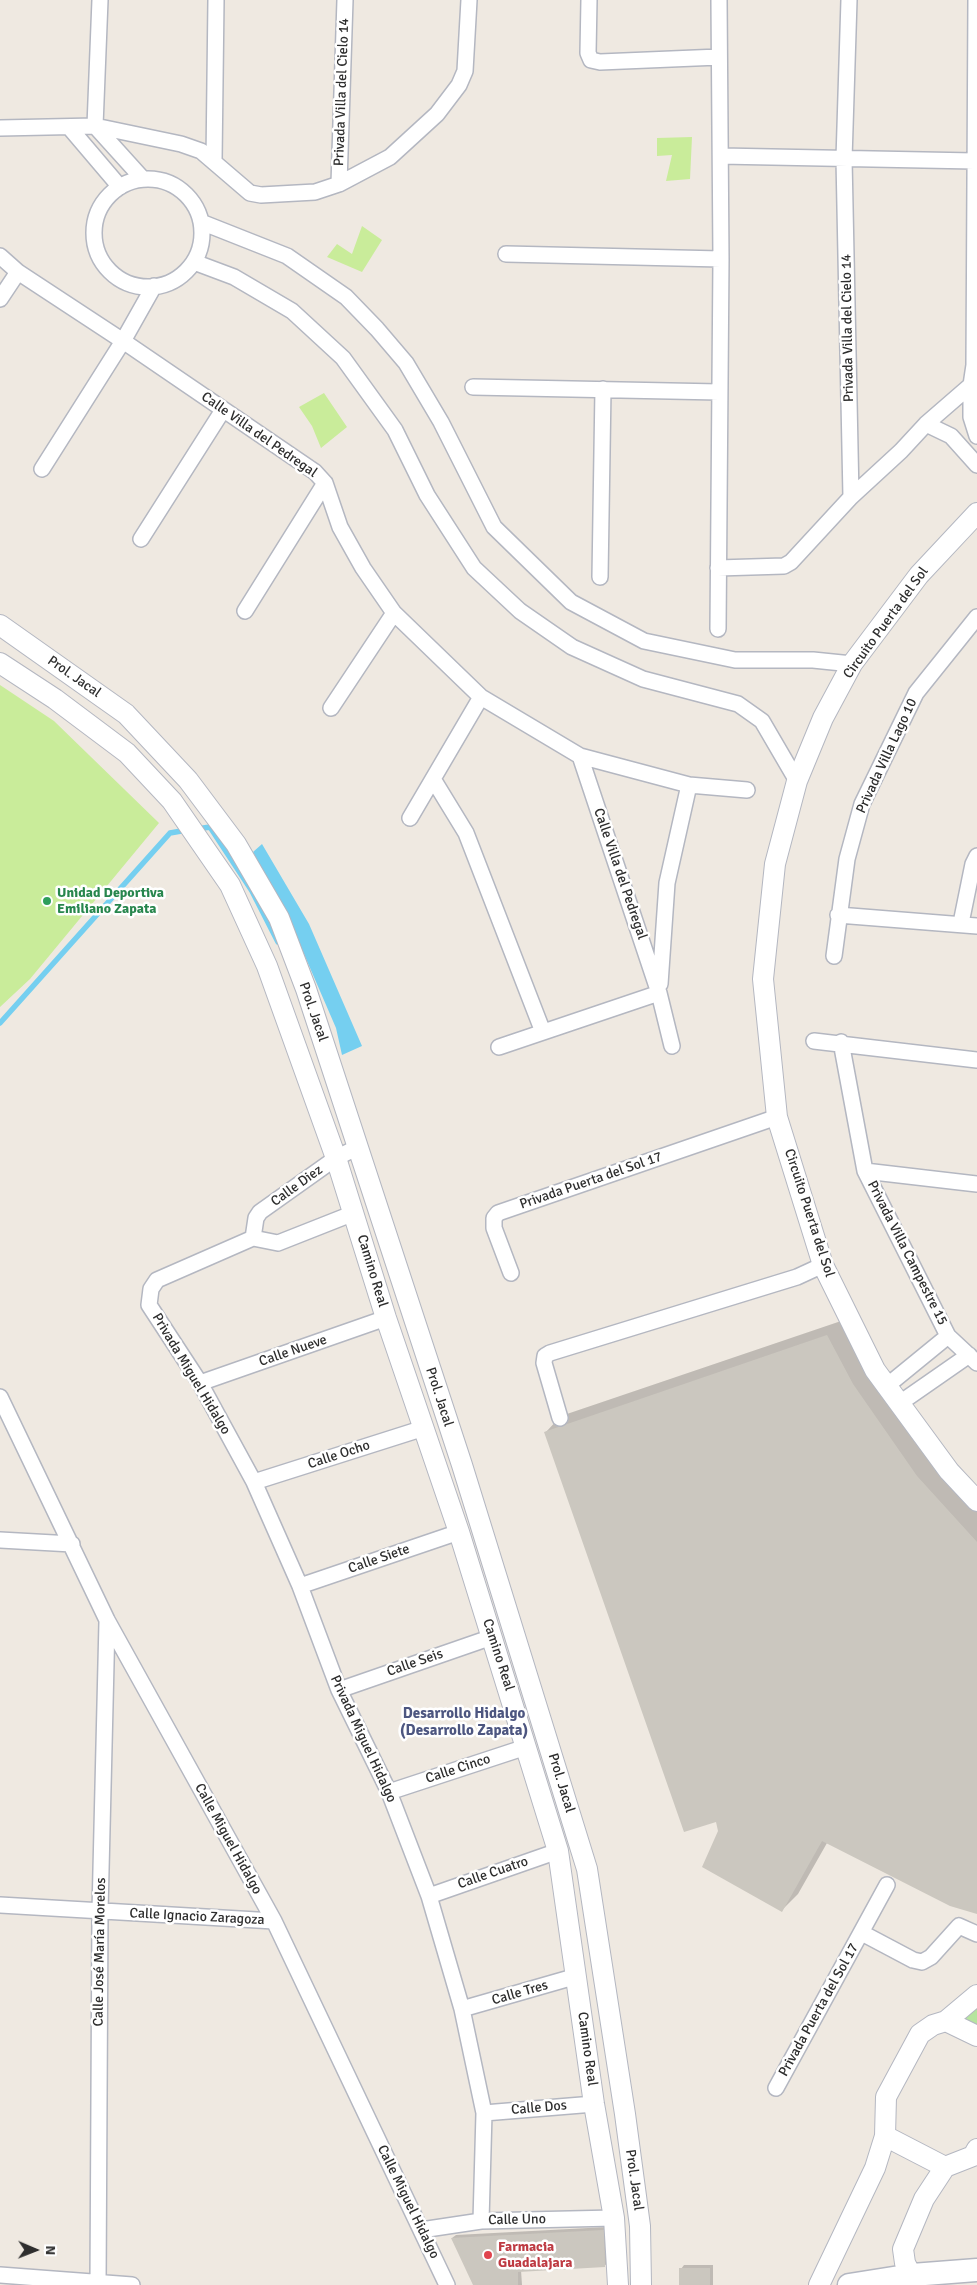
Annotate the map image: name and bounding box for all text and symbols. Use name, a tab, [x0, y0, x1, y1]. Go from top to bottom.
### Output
street label: Privada Villa del Cielo 14	[331, 18, 353, 166]
street label: Privada Villa del Cielo 14	[838, 254, 858, 402]
street label: Calle Villa del Pedregal	[198, 389, 320, 481]
street label: Circuito Puerta del Sol	[840, 564, 932, 682]
street label: Prol. Jacal	[44, 652, 104, 702]
street label: Privada Villa Lago 10	[853, 696, 921, 816]
street label: Calle Villa del Pedregal	[590, 806, 650, 942]
place label: Unidad Deportiva Emiliano Zapata	[57, 885, 164, 918]
marker: Unidad Deportiva Emiliano Zapata	[41, 895, 53, 907]
street label: Prol. Jacal	[295, 980, 331, 1044]
street label: Circuito Puerta del Sol	[780, 1147, 838, 1279]
street label: Privada Puerta del Sol 17	[518, 1149, 664, 1213]
street label: Calle Diez	[268, 1162, 326, 1210]
street label: Privada Villa Campestre 15	[863, 1178, 951, 1328]
street label: Camino Real	[353, 1233, 391, 1309]
street label: Privada Miguel Hidalgo	[148, 1310, 234, 1438]
street label: Calle Nueve	[257, 1332, 329, 1370]
street label: Prol. Jacal	[422, 1365, 456, 1429]
street label: Calle Ocho	[306, 1437, 372, 1473]
street label: Calle Siete	[346, 1541, 412, 1577]
street label: Camino Real	[478, 1617, 518, 1693]
street label: Calle Seis	[385, 1646, 445, 1680]
street label: Privada Miguel Hidalgo	[326, 1673, 400, 1805]
district label: Desarrollo Hidalgo (Desarrollo Zapata)	[400, 1705, 528, 1740]
street label: Calle Cinco	[423, 1751, 493, 1787]
street label: Prol. Jacal	[544, 1751, 578, 1815]
street label: Calle Miguel Hidalgo	[191, 1781, 265, 1897]
street label: Calle Cuatro	[456, 1853, 530, 1893]
street label: Calle José María Morelos	[90, 1877, 110, 2027]
street label: Calle Ignacio Zaragoza	[129, 1905, 265, 1929]
street label: Privada Puerta del Sol 17	[775, 1940, 863, 2080]
street label: Calle Tres	[490, 1977, 550, 2009]
street label: Camino Real	[573, 2011, 601, 2087]
street label: Calle Dos	[510, 2097, 568, 2119]
street label: Calle Miguel Hidalgo	[373, 2142, 443, 2262]
street label: Prol. Jacal	[621, 2148, 647, 2212]
street label: Calle Uno	[488, 2211, 546, 2229]
north arrow	[10, 2225, 60, 2275]
place label: Farmacia Guadalajara	[498, 2239, 572, 2272]
text: N	[42, 2245, 59, 2255]
marker: Farmacia Guadalajara	[482, 2249, 494, 2261]

